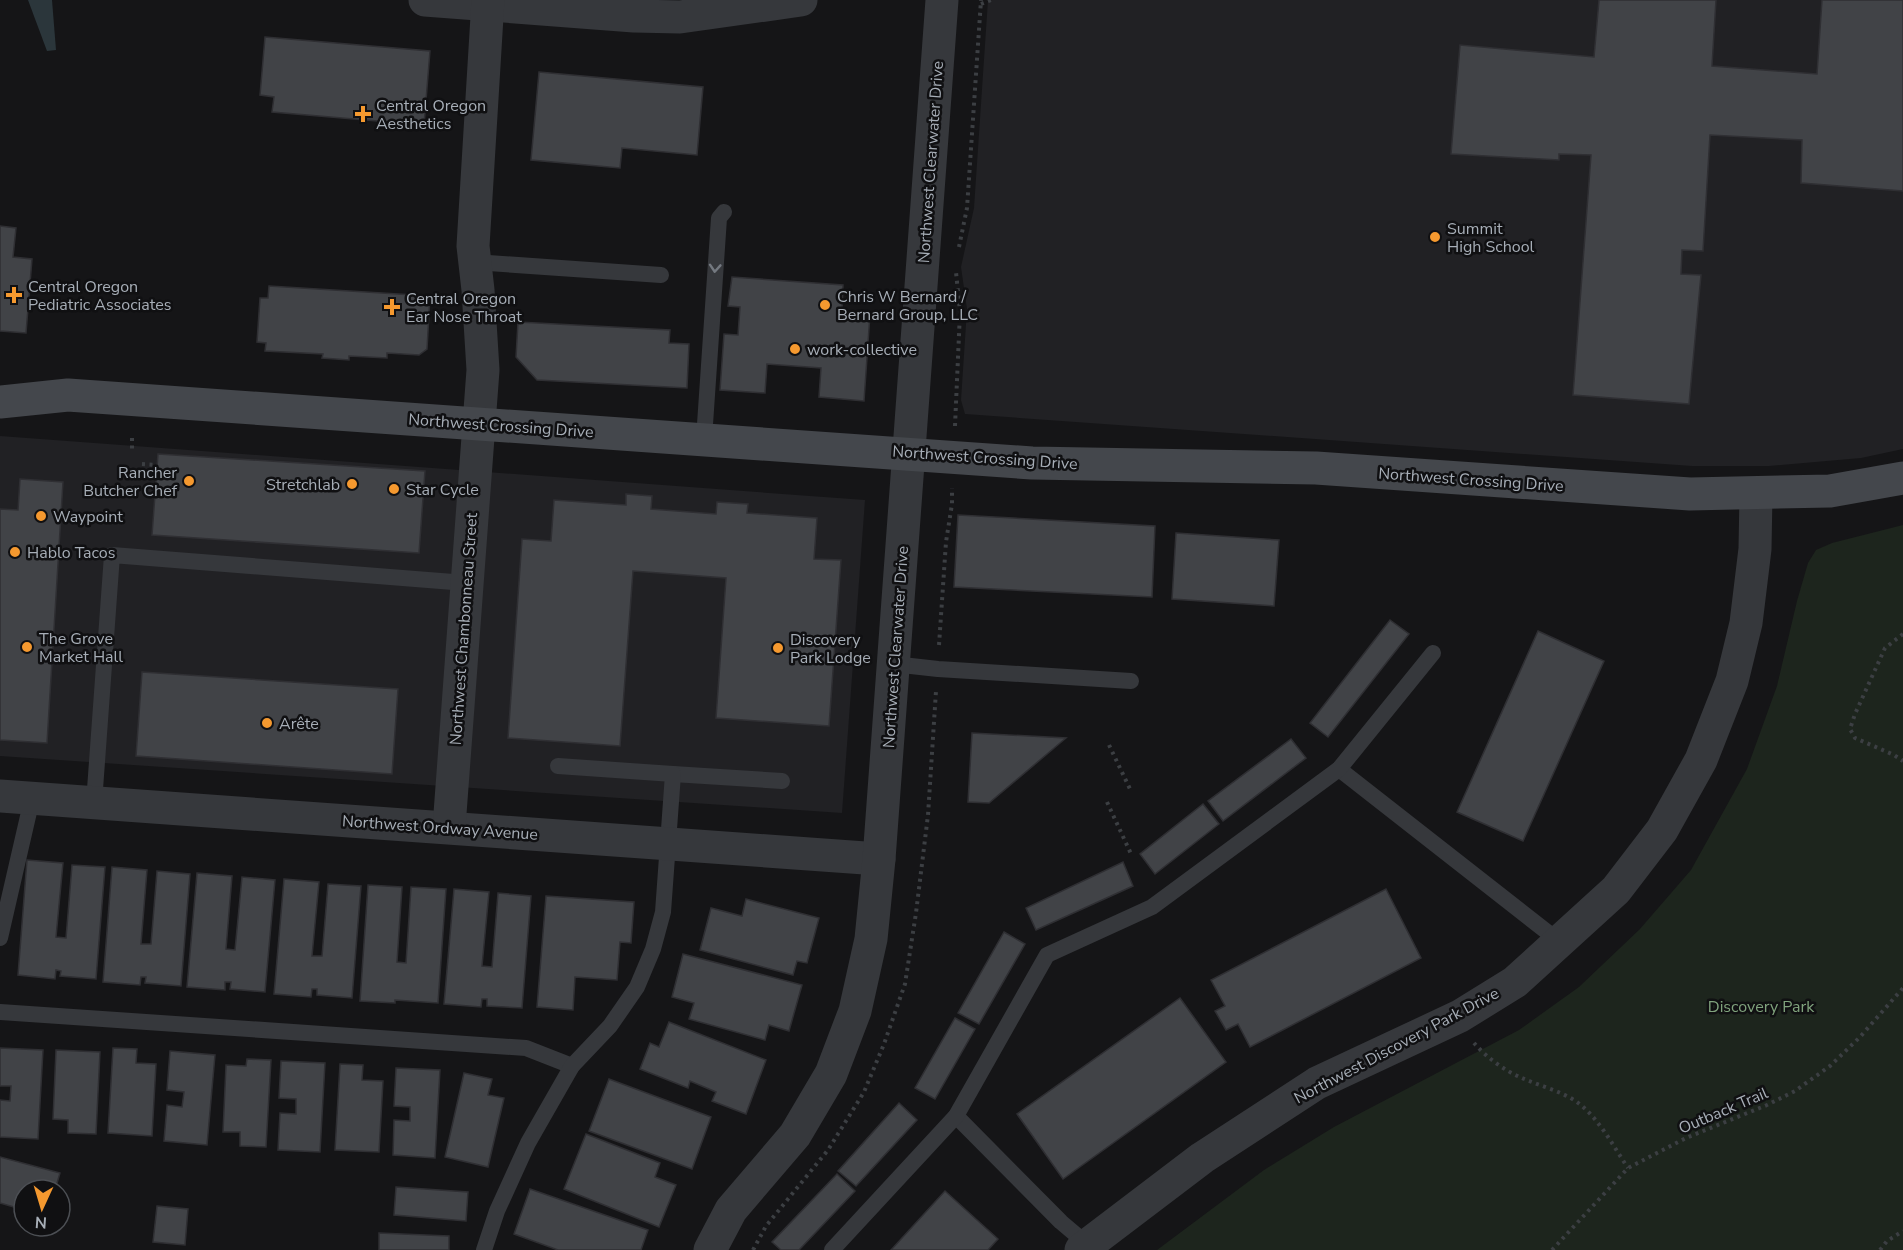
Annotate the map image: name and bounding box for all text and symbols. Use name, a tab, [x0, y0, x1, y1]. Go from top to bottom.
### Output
street label: Northwest Clearwater Drive	[913, 60, 949, 264]
place label: Central Oregon Aesthetics	[376, 95, 486, 135]
marker: Central Oregon Aesthetics	[354, 105, 372, 123]
place label: Summit High School	[1447, 218, 1535, 258]
marker: Summit High School	[1428, 230, 1442, 244]
one-way arrow	[709, 264, 722, 273]
place label: Central Oregon Pediatric Associates	[28, 276, 172, 316]
marker: Central Oregon Pediatric Associates	[5, 286, 23, 304]
place label: Chris W Bernard / Bernard Group, LLC	[837, 286, 978, 326]
place label: Central Oregon Ear Nose Throat	[406, 288, 522, 328]
marker: Central Oregon Ear Nose Throat	[383, 298, 401, 316]
marker: Chris W Bernard / Bernard Group, LLC	[818, 298, 832, 312]
place label: work-collective	[807, 339, 917, 361]
marker: work-collective	[788, 342, 802, 356]
street label: Northwest Crossing Drive	[408, 409, 594, 443]
street label: Northwest Crossing Drive	[892, 441, 1078, 475]
place label: Rancher Butcher Chef	[83, 462, 178, 502]
street label: Northwest Crossing Drive	[1378, 463, 1564, 497]
marker: Rancher Butcher Chef	[182, 474, 196, 488]
place label: Stretchlab	[266, 474, 340, 496]
marker: Stretchlab	[345, 477, 359, 491]
place label: Star Cycle	[406, 479, 479, 501]
marker: Star Cycle	[387, 482, 401, 496]
place label: Waypoint	[53, 506, 123, 528]
marker: Waypoint	[34, 509, 48, 523]
street label: Northwest Chambonneau Street	[445, 512, 483, 746]
place label: Hablo Tacos	[27, 542, 115, 564]
marker: Hablo Tacos	[8, 545, 22, 559]
street label: Northwest Clearwater Drive	[878, 545, 914, 749]
place label: The Grove Market Hall	[39, 628, 123, 668]
place label: Discovery Park Lodge	[790, 629, 871, 669]
marker: The Grove Market Hall	[20, 640, 34, 654]
marker: Discovery Park Lodge	[771, 641, 785, 655]
place label: Arête	[279, 713, 319, 735]
marker: Arête	[260, 716, 274, 730]
street label: Northwest Ordway Avenue	[341, 810, 539, 846]
street label: Northwest Discovery Park Drive	[1290, 982, 1503, 1109]
park label: Discovery Park	[1708, 996, 1815, 1018]
street label: Outback Trail	[1675, 1082, 1772, 1140]
north arrow	[12, 1178, 72, 1238]
text: N	[34, 1211, 48, 1233]

